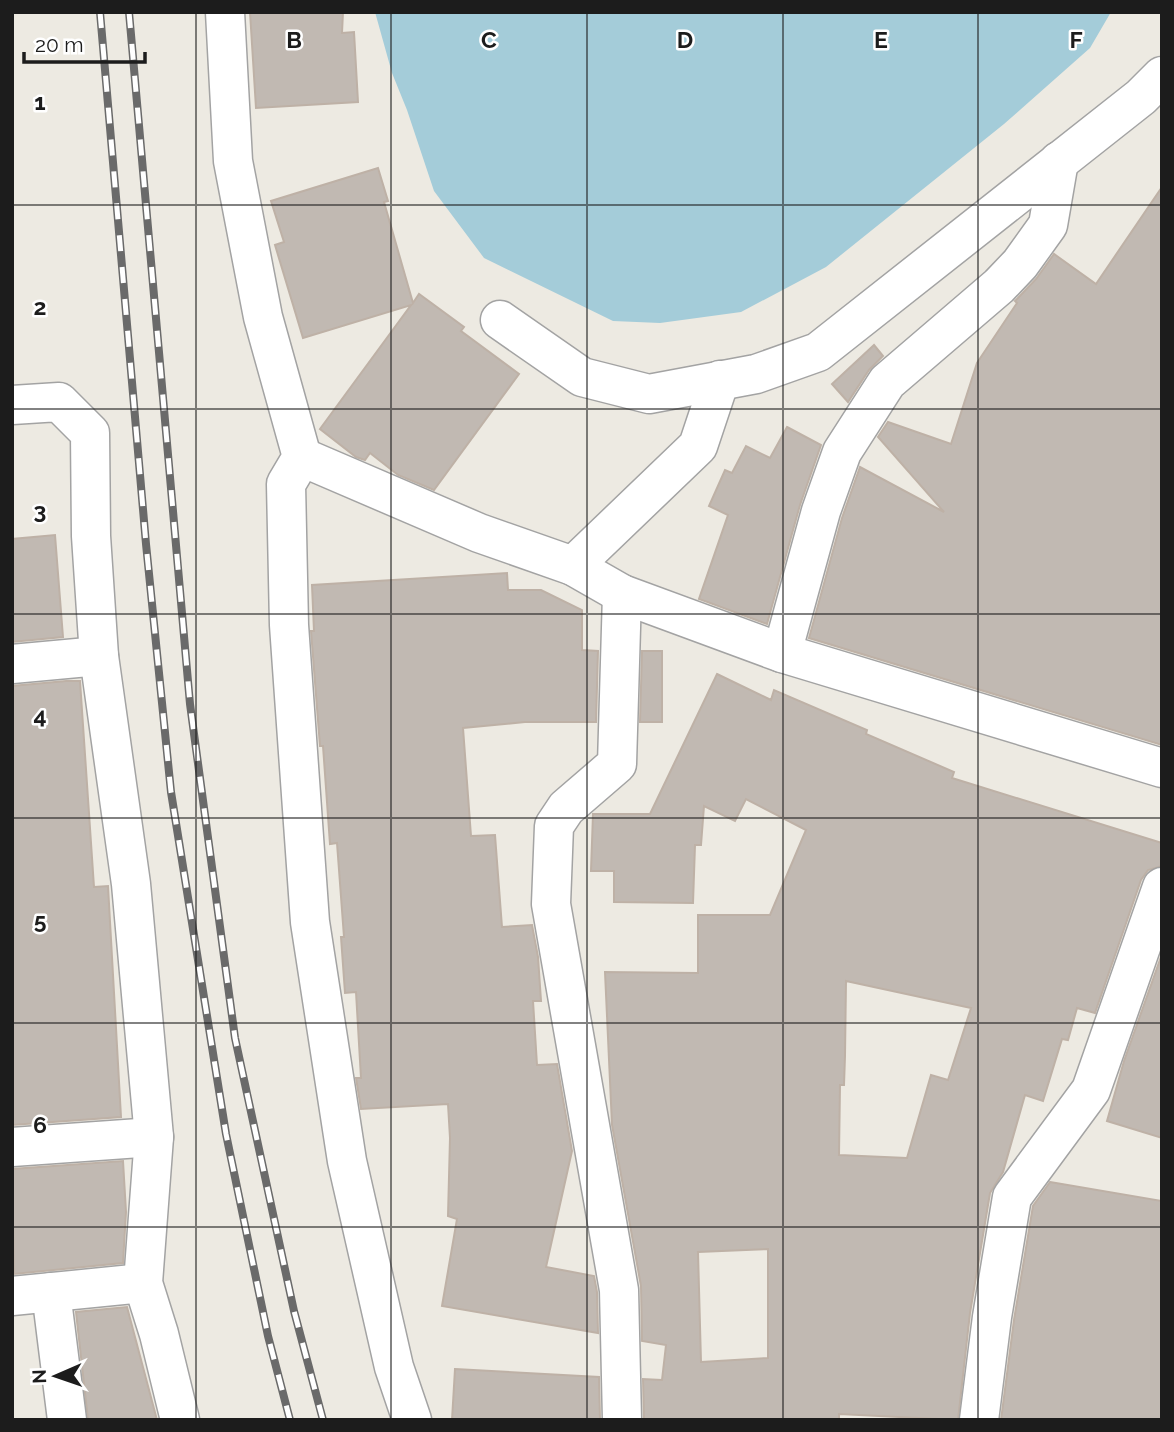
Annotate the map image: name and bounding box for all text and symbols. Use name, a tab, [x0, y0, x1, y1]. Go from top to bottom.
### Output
scale bar	[24, 21, 145, 65]
text: B	[286, 26, 302, 53]
text: C	[481, 26, 497, 53]
text: D	[677, 26, 693, 53]
text: E	[874, 26, 888, 53]
text: F	[1069, 26, 1083, 53]
text: 20 m	[35, 32, 83, 57]
text: 1	[34, 88, 46, 115]
text: 2	[34, 293, 46, 320]
text: 3	[34, 497, 46, 524]
text: 4	[33, 702, 47, 729]
text: 5	[34, 907, 47, 934]
text: 6	[33, 1111, 47, 1138]
north arrow	[21, 1341, 91, 1411]
text: N	[28, 1369, 50, 1384]

